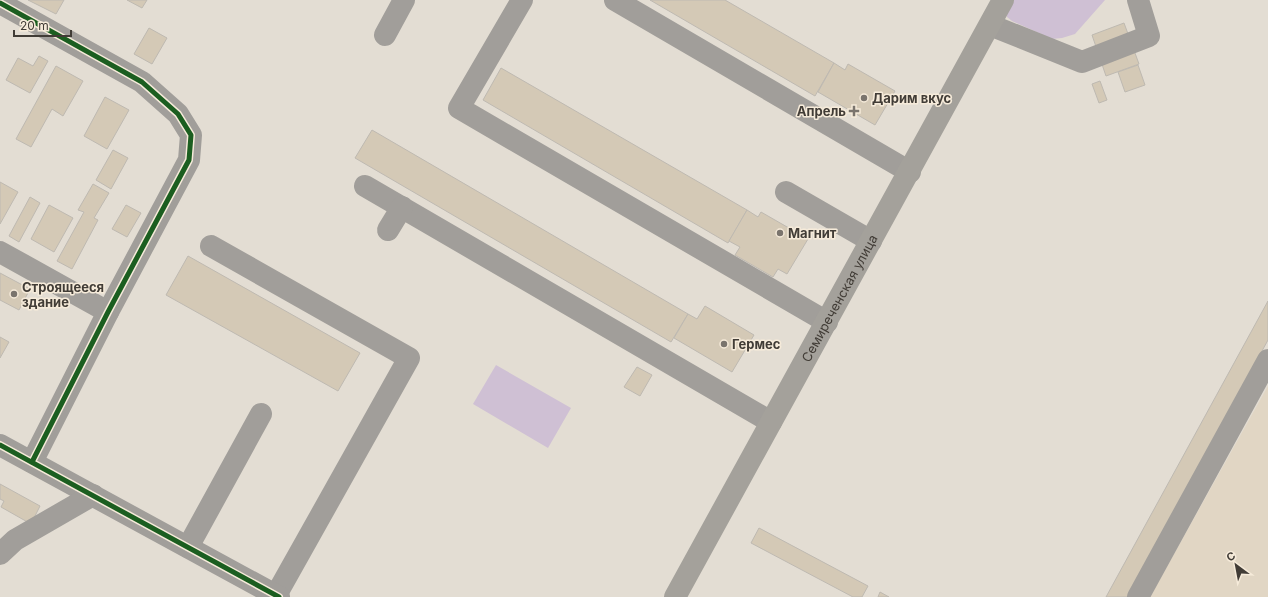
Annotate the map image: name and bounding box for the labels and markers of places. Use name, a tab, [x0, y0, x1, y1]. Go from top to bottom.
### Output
place label: Дарим вкус	[872, 90, 952, 106]
marker: Дарим вкус	[859, 93, 869, 103]
place label: Апрель	[797, 103, 846, 119]
marker: Апрель	[849, 106, 859, 116]
place label: Магнит	[788, 225, 837, 241]
marker: Магнит	[775, 228, 785, 238]
place label: Строящееся здание	[22, 279, 104, 310]
marker: Строящееся здание	[9, 289, 19, 299]
place label: Гермес	[732, 336, 781, 352]
marker: Гермес	[719, 339, 729, 349]

